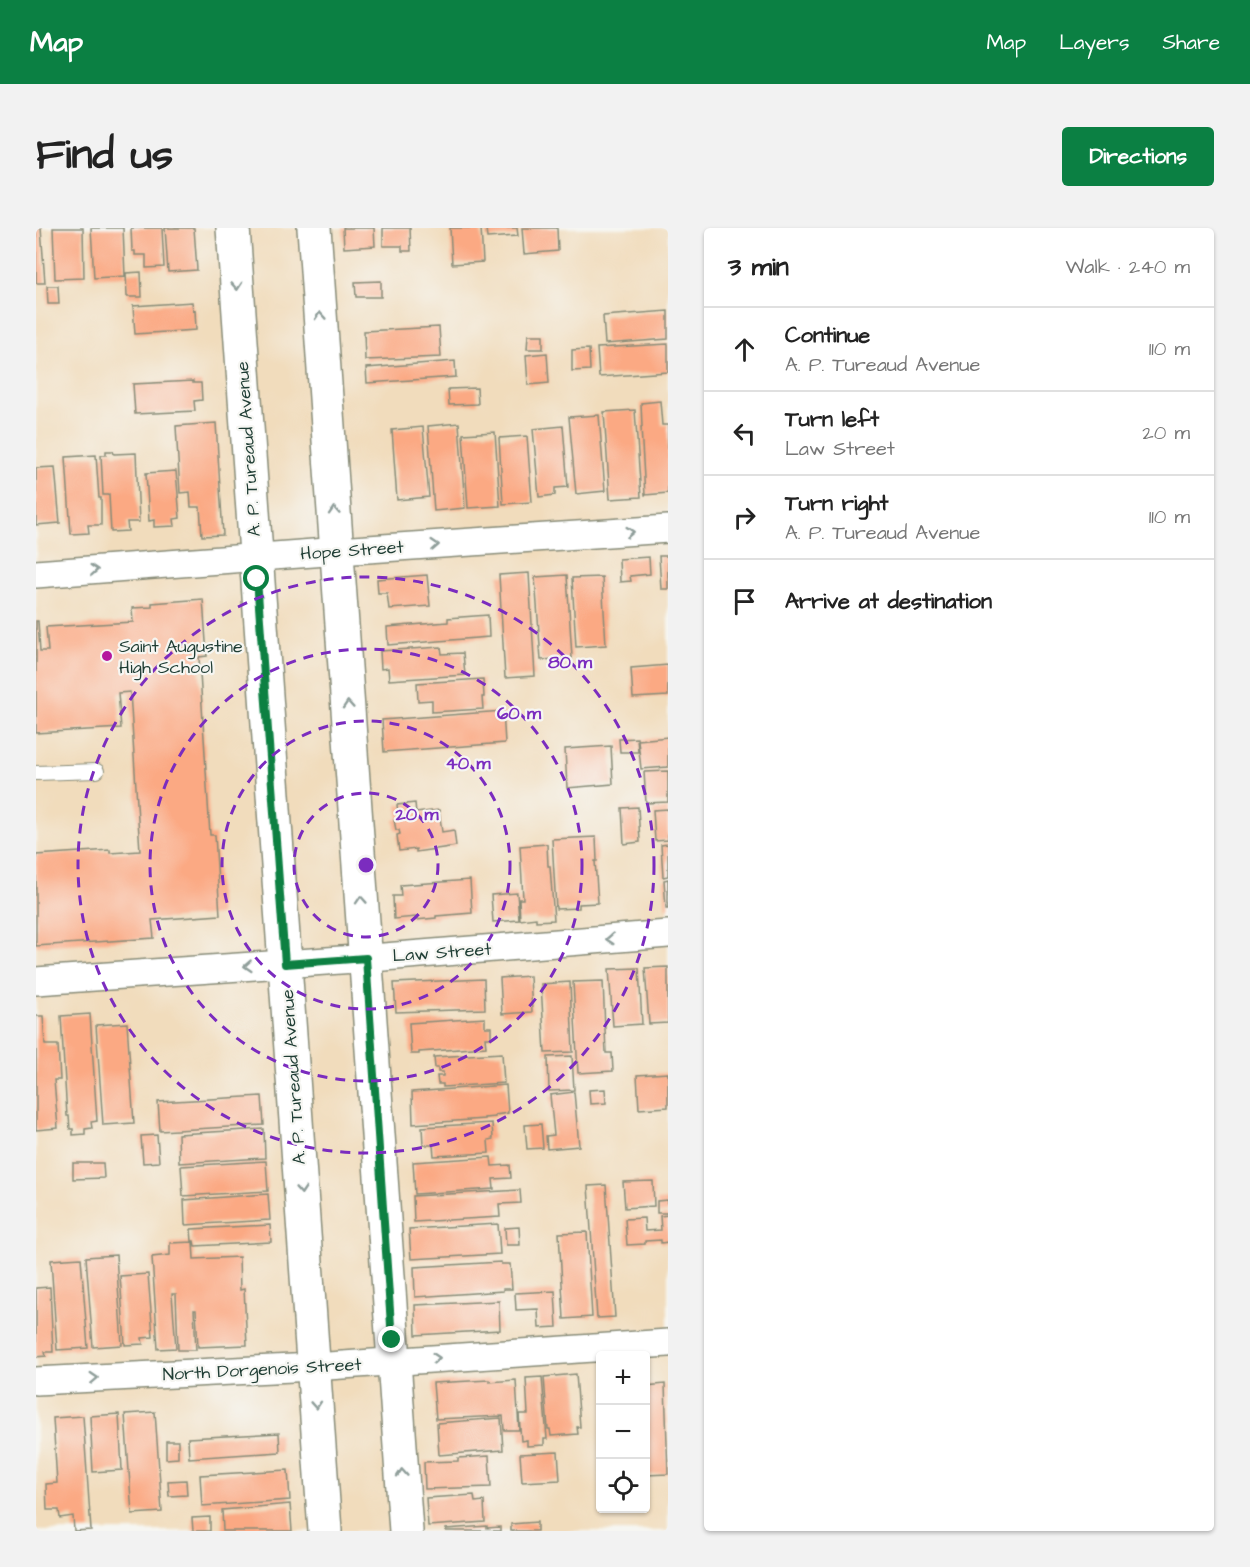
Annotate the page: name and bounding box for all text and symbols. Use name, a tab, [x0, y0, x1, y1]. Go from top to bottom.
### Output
text: Map	[30, 23, 83, 62]
text: Map	[986, 28, 1026, 57]
text: Layers	[1059, 28, 1129, 57]
text: Share	[1162, 28, 1220, 57]
text: Find us	[36, 127, 173, 185]
button: Directions	[1062, 127, 1214, 186]
text: 3 min	[728, 249, 789, 285]
text: Walk · 240 m	[1066, 253, 1190, 281]
one-way arrow	[230, 282, 243, 291]
one-way arrow	[314, 312, 327, 321]
text: Continue	[785, 320, 870, 351]
icon: ahead	[728, 333, 761, 366]
text: 110 m	[1149, 335, 1190, 363]
text: A. P. Tureaud Avenue	[785, 351, 980, 379]
street label: A. P. Tureaud Avenue	[230, 360, 267, 537]
text: Turn left	[785, 404, 879, 435]
icon: left	[728, 417, 761, 450]
text: 20 m	[1142, 419, 1190, 447]
text: Law Street	[785, 435, 895, 463]
text: Turn right	[785, 488, 888, 519]
icon: right	[728, 501, 761, 534]
text: 110 m	[1149, 503, 1190, 531]
one-way arrow	[328, 506, 341, 515]
text: A. P. Tureaud Avenue	[785, 519, 980, 547]
one-way arrow	[625, 525, 634, 538]
street label: Hope Street	[300, 534, 405, 567]
one-way arrow	[431, 538, 440, 551]
one-way arrow	[90, 563, 99, 576]
route start	[243, 565, 269, 591]
icon: arrive	[728, 585, 761, 618]
text: Arrive at destination	[785, 586, 992, 617]
place label: Saint Augustine High School	[119, 634, 243, 681]
marker: Saint Augustine High School	[100, 649, 114, 663]
text: 80 m	[548, 650, 593, 675]
one-way arrow	[341, 701, 354, 710]
text: 60 m	[497, 701, 542, 726]
text: 40 m	[446, 751, 491, 776]
text: 20 m	[395, 802, 439, 827]
centre of rings	[356, 855, 376, 875]
one-way arrow	[355, 895, 368, 904]
one-way arrow	[605, 932, 614, 945]
street label: Law Street	[392, 937, 493, 968]
one-way arrow	[243, 960, 252, 973]
street label: A. P. Tureaud Avenue	[275, 988, 312, 1165]
one-way arrow	[294, 1185, 307, 1194]
route end	[378, 1326, 404, 1352]
map controls	[596, 1351, 650, 1513]
button: +	[596, 1351, 650, 1405]
street label: North Dorgenois Street	[162, 1352, 363, 1388]
one-way arrow	[431, 1352, 440, 1365]
one-way arrow	[90, 1372, 99, 1385]
one-way arrow	[309, 1401, 322, 1410]
button: −	[596, 1405, 650, 1459]
button: locate	[596, 1459, 650, 1513]
one-way arrow	[395, 1468, 408, 1477]

